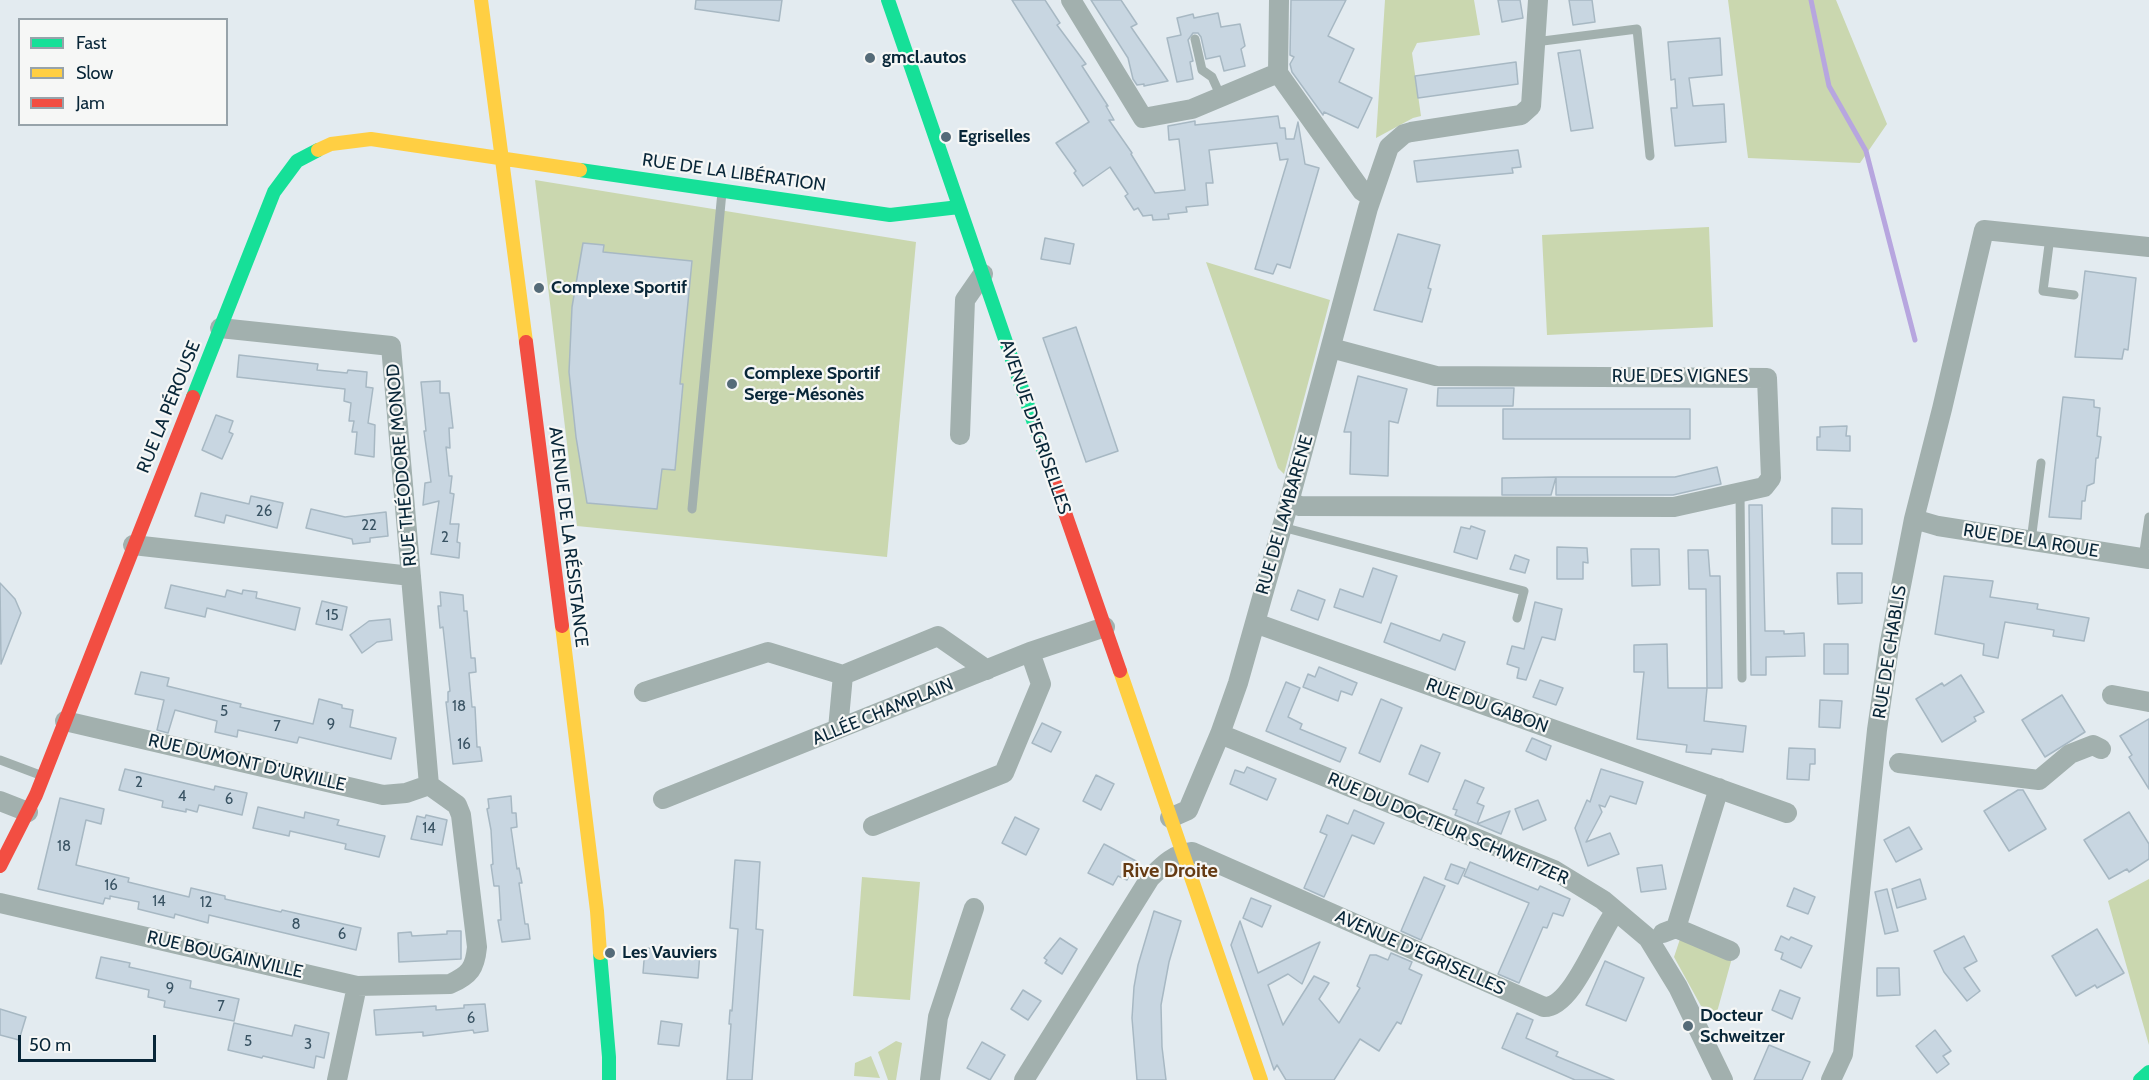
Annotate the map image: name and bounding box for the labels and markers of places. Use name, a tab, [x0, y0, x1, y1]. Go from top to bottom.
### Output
place label: gmcl.autos	[882, 47, 966, 69]
marker: gmcl.autos	[863, 51, 877, 65]
place label: Egriselles	[958, 126, 1030, 148]
marker: Egriselles	[939, 130, 953, 144]
place label: Complexe Sportif	[551, 277, 687, 299]
marker: Complexe Sportif	[532, 281, 546, 295]
place label: Complexe Sportif Serge-Mésonès	[744, 363, 880, 406]
marker: Complexe Sportif Serge-Mésonès	[725, 377, 739, 391]
place label: Les Vauviers	[622, 942, 717, 964]
marker: Les Vauviers	[603, 946, 617, 960]
place label: Docteur Schweitzer	[1700, 1005, 1785, 1048]
marker: Docteur Schweitzer	[1681, 1019, 1695, 1033]

